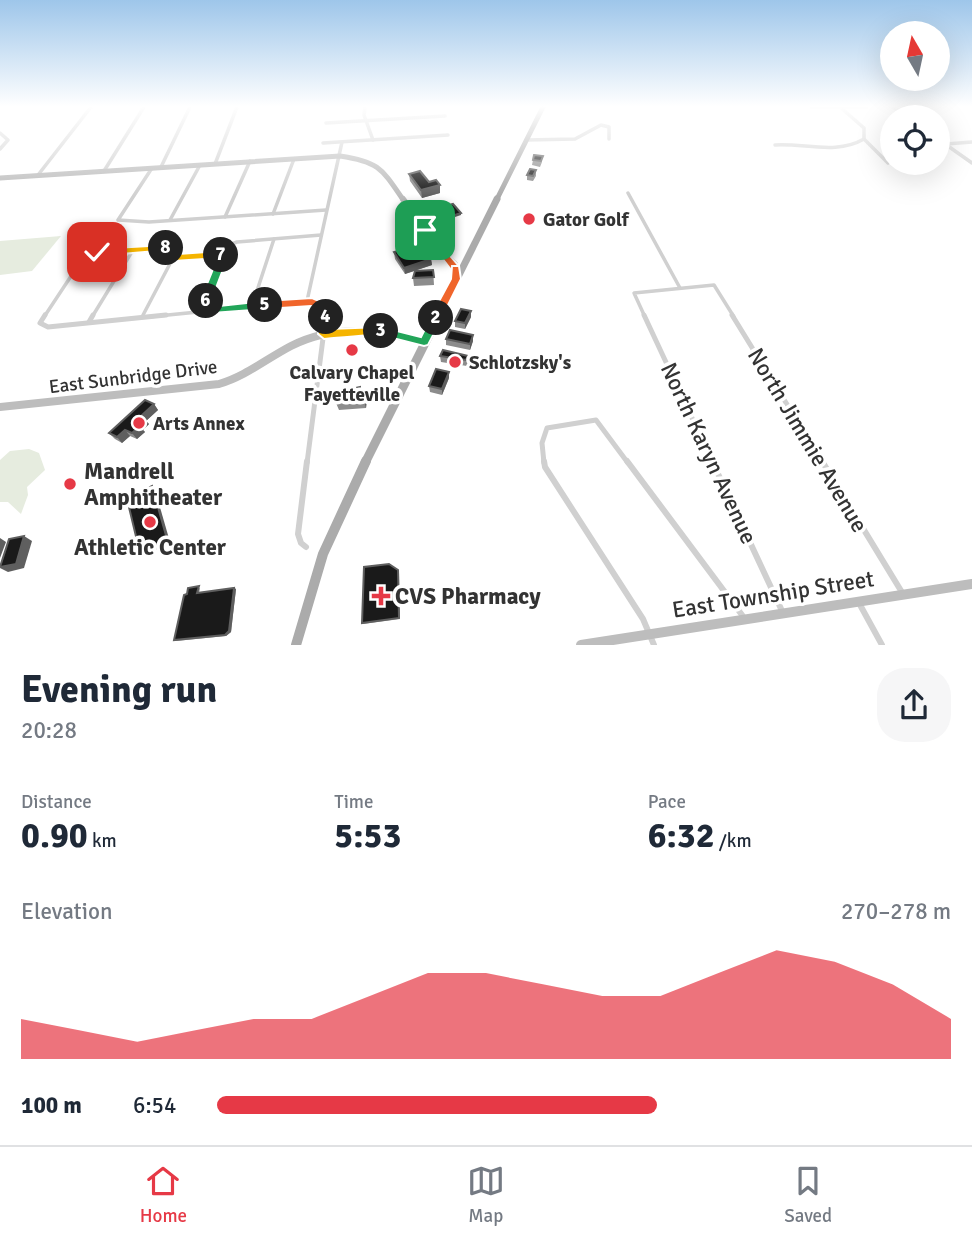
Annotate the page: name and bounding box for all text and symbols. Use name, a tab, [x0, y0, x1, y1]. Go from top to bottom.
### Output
north arrow	[880, 21, 950, 91]
map controls	[880, 21, 950, 175]
button: locate	[880, 105, 950, 175]
pin	[395, 200, 455, 260]
place label: Gator Golf	[543, 208, 630, 232]
icon: arrive	[406, 211, 444, 249]
marker: Gator Golf	[521, 211, 537, 227]
pin	[67, 222, 127, 282]
pin: 8	[148, 230, 184, 266]
icon: check	[78, 233, 116, 271]
text: 8	[160, 235, 171, 259]
pin: 7	[204, 238, 238, 272]
text: 7	[215, 242, 226, 266]
pin: 6	[188, 284, 224, 318]
text: 6	[200, 288, 211, 312]
pin: 5	[247, 288, 282, 322]
text: 5	[259, 292, 270, 316]
pin: 4	[308, 300, 344, 334]
pin: 2	[418, 300, 453, 336]
text: 4	[320, 304, 331, 328]
text: 2	[430, 305, 441, 329]
pin: 3	[364, 314, 398, 348]
text: 3	[375, 318, 386, 342]
marker: Calvary Chapel Fayetteville	[344, 342, 360, 358]
street label: North Jimmie Avenue	[741, 343, 874, 538]
place label: Schlotzsky's	[469, 351, 571, 375]
marker: Schlotzsky's	[447, 354, 463, 370]
street label: East Sunbridge Drive	[48, 355, 219, 399]
street label: North Karyn Avenue	[654, 358, 763, 549]
place label: Calvary Chapel Fayetteville	[290, 361, 415, 407]
place label: Arts Annex	[153, 412, 245, 436]
marker: Arts Annex	[131, 415, 147, 431]
place label: Mandrell Amphitheater	[84, 457, 223, 512]
marker: Mandrell Amphitheater	[62, 476, 78, 492]
marker: Athletic Center	[142, 514, 158, 530]
place label: Athletic Center	[74, 533, 227, 562]
street label: East Township Street	[670, 564, 876, 625]
place label: CVS Pharmacy	[395, 582, 541, 611]
marker: CVS Pharmacy	[373, 588, 389, 604]
text: Evening run	[21, 666, 217, 713]
button: share	[877, 668, 951, 742]
text: 20:28	[21, 716, 77, 745]
text: Distance	[21, 790, 92, 814]
text: Time	[334, 790, 373, 814]
text: Pace	[648, 790, 686, 814]
text: 0.90	[21, 814, 88, 857]
text: 5:53	[334, 814, 401, 857]
text: 6:32	[648, 814, 715, 857]
text: km	[88, 829, 117, 853]
text: /km	[715, 829, 752, 853]
text: Elevation	[21, 897, 113, 926]
text: 270–278 m	[841, 897, 951, 926]
text: 100 m	[21, 1091, 82, 1120]
text: 6:54	[133, 1091, 176, 1120]
tab: Home	[140, 1162, 187, 1228]
tab: Map	[467, 1162, 505, 1228]
tab: Saved	[784, 1162, 832, 1228]

